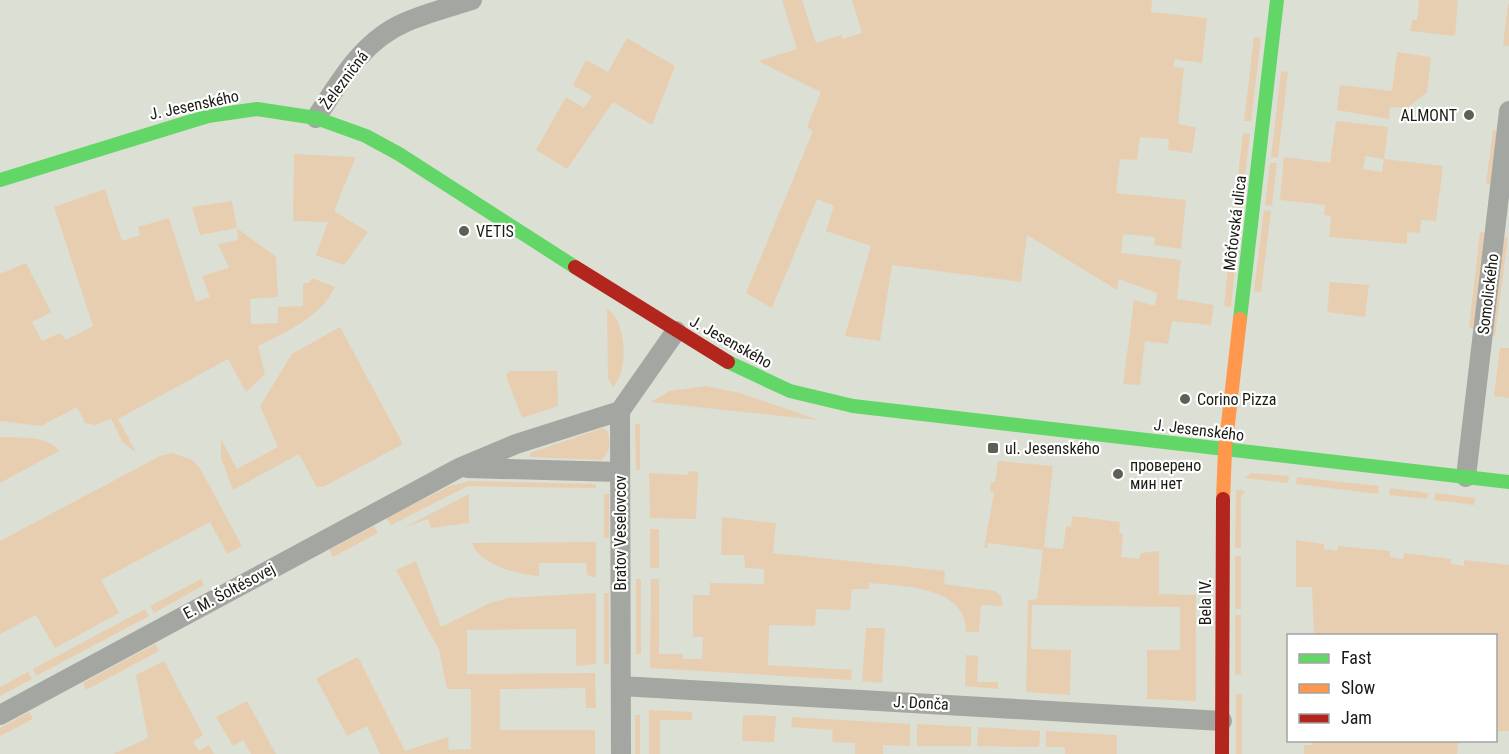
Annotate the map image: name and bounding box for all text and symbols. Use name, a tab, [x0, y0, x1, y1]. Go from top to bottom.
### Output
street label: Železničná	[316, 47, 372, 113]
street label: J. Jesenského	[148, 86, 240, 124]
place label: ALMONT	[1400, 106, 1457, 125]
marker: ALMONT	[1462, 108, 1476, 122]
street label: Môťovská ulica	[1220, 174, 1250, 272]
place label: VETIS	[476, 222, 514, 241]
marker: VETIS	[457, 224, 471, 238]
street label: Somolického	[1474, 252, 1502, 336]
street label: J. Jesenského	[687, 312, 775, 372]
place label: Corino Pizza	[1197, 390, 1276, 409]
marker: Corino Pizza	[1178, 392, 1192, 406]
street label: J. Jesenského	[1153, 415, 1245, 445]
place label: ul. Jesenského	[1005, 439, 1100, 458]
marker: ul. Jesenského	[986, 441, 1000, 455]
place label: проверено мин нет	[1130, 456, 1201, 493]
marker: проверено мин нет	[1111, 467, 1125, 481]
street label: Bratov Veselovcov	[611, 475, 630, 591]
street label: E. M. Šoltésovej	[180, 559, 278, 623]
street label: Bela IV.	[1196, 579, 1215, 625]
legend	[1287, 634, 1497, 742]
text: Fast	[1341, 647, 1372, 668]
text: Slow	[1341, 677, 1376, 698]
street label: J. Donča	[893, 692, 949, 714]
text: Jam	[1341, 707, 1372, 728]

